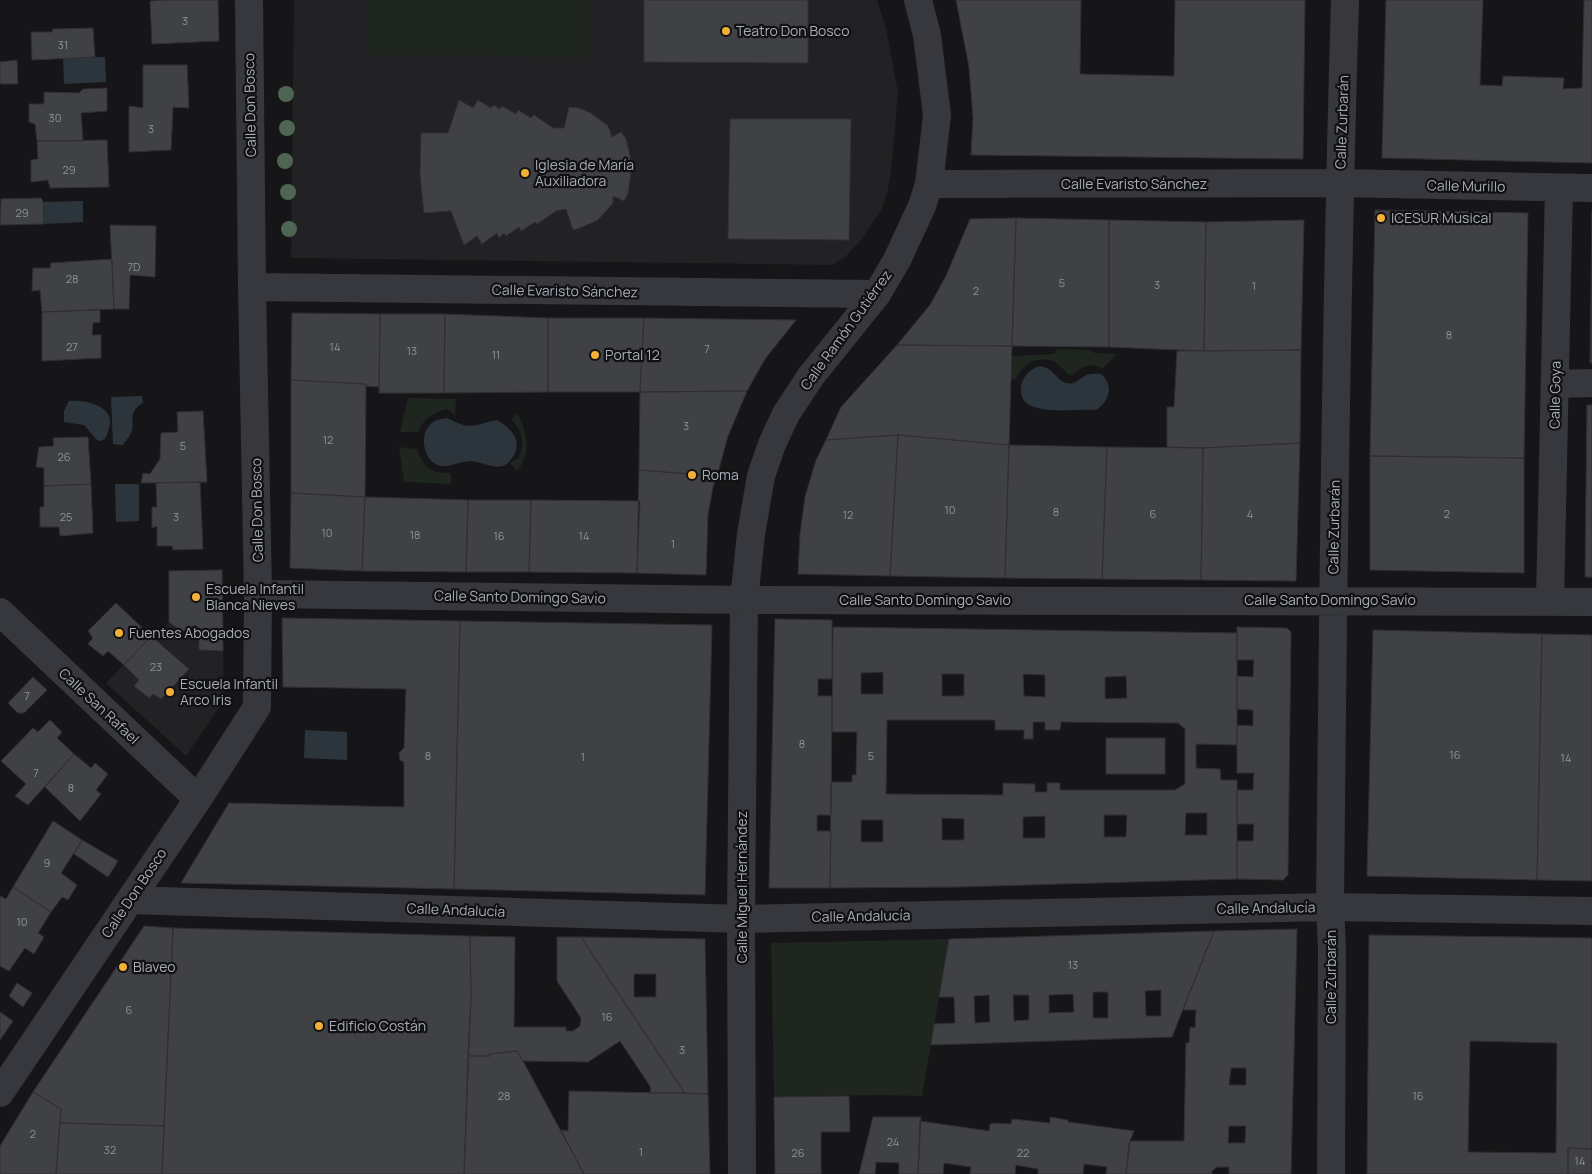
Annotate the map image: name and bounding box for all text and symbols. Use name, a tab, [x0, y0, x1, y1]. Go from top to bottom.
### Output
house number: 3	[182, 13, 188, 28]
place label: Teatro Don Bosco	[736, 21, 849, 40]
marker: Teatro Don Bosco	[720, 25, 732, 37]
house number: 31	[58, 37, 68, 52]
street label: Calle Don Bosco	[239, 53, 260, 157]
street label: Calle Zurbarán	[1330, 75, 1353, 169]
house number: 30	[49, 110, 61, 125]
house number: 3	[148, 121, 154, 136]
place label: Iglesia de María Auxiliadora	[535, 155, 634, 190]
house number: 29	[62, 162, 76, 177]
marker: Iglesia de María Auxiliadora	[519, 167, 531, 179]
street label: Calle Evaristo Sánchez	[1061, 174, 1207, 193]
street label: Calle Murillo	[1427, 175, 1505, 196]
house number: 29	[15, 205, 29, 220]
place label: ICESUR Musical	[1391, 208, 1491, 227]
marker: ICESUR Musical	[1375, 212, 1387, 224]
house number: 7D	[128, 259, 140, 274]
street label: Calle Ramón Gutiérrez	[796, 266, 896, 394]
house number: 28	[66, 271, 78, 286]
house number: 5	[1059, 275, 1065, 290]
house number: 3	[1154, 277, 1160, 292]
house number: 1	[1252, 278, 1256, 293]
street label: Calle Evaristo Sánchez	[492, 280, 638, 301]
house number: 2	[973, 283, 979, 298]
house number: 8	[1446, 327, 1452, 342]
house number: 27	[66, 339, 78, 354]
house number: 14	[330, 339, 340, 354]
house number: 7	[704, 341, 710, 356]
house number: 13	[407, 343, 417, 358]
place label: Portal 12	[605, 345, 660, 364]
house number: 11	[492, 347, 500, 362]
marker: Portal 12	[589, 349, 601, 361]
street label: Calle Goya	[1544, 361, 1565, 429]
house number: 3	[683, 418, 689, 433]
house number: 12	[323, 432, 333, 447]
house number: 5	[180, 438, 186, 453]
house number: 26	[57, 449, 71, 464]
street label: Calle Don Bosco	[246, 458, 267, 562]
place label: Roma	[702, 465, 739, 484]
marker: Roma	[686, 469, 698, 481]
street label: Calle Zurbarán	[1323, 480, 1344, 574]
house number: 10	[944, 502, 956, 517]
house number: 8	[1053, 504, 1059, 519]
house number: 6	[1150, 506, 1157, 521]
house number: 4	[1247, 506, 1253, 521]
house number: 2	[1444, 506, 1450, 521]
house number: 12	[843, 507, 853, 522]
house number: 25	[60, 509, 72, 524]
house number: 3	[173, 509, 179, 524]
house number: 10	[321, 525, 333, 540]
house number: 18	[410, 527, 420, 542]
house number: 16	[493, 528, 505, 543]
house number: 14	[579, 528, 589, 543]
house number: 1	[671, 536, 675, 551]
place label: Escuela Infantil Blanca Nieves	[206, 579, 304, 614]
street label: Calle Santo Domingo Savio	[434, 586, 606, 607]
street label: Calle Santo Domingo Savio	[839, 590, 1011, 609]
street label: Calle Santo Domingo Savio	[1244, 590, 1416, 609]
marker: Escuela Infantil Blanca Nieves	[190, 591, 202, 603]
place label: Fuentes Abogados	[129, 623, 250, 642]
marker: Fuentes Abogados	[113, 627, 125, 639]
house number: 23	[150, 659, 162, 674]
street label: Calle San Rafael	[55, 663, 144, 748]
place label: Escuela Infantil Arco Iris	[180, 674, 278, 709]
marker: Escuela Infantil Arco Iris	[164, 686, 176, 698]
house number: 7	[24, 688, 30, 703]
house number: 8	[799, 736, 805, 751]
house number: 16	[1449, 747, 1461, 762]
house number: 8	[425, 748, 431, 763]
house number: 5	[868, 748, 874, 763]
house number: 1	[581, 749, 585, 764]
house number: 14	[1561, 750, 1571, 765]
house number: 7	[33, 765, 39, 780]
house number: 8	[68, 780, 74, 795]
street label: Calle Miguel Hernández	[732, 811, 751, 963]
street label: Calle Don Bosco	[97, 844, 171, 941]
house number: 9	[44, 855, 51, 870]
street label: Calle Andalucía	[1216, 897, 1316, 918]
street label: Calle Andalucía	[406, 898, 506, 921]
street label: Calle Andalucía	[811, 905, 911, 926]
house number: 10	[16, 914, 28, 929]
street label: Calle Zurbarán	[1321, 930, 1340, 1024]
place label: Blaveo	[133, 957, 176, 976]
house number: 13	[1068, 957, 1078, 972]
marker: Blaveo	[117, 961, 129, 973]
house number: 6	[126, 1002, 133, 1017]
house number: 16	[601, 1009, 613, 1024]
place label: Edificio Costán	[329, 1016, 426, 1035]
marker: Edificio Costán	[313, 1020, 325, 1032]
house number: 3	[679, 1042, 685, 1057]
house number: 28	[498, 1088, 510, 1103]
house number: 16	[1412, 1088, 1424, 1103]
house number: 2	[30, 1126, 36, 1141]
house number: 24	[887, 1134, 899, 1149]
house number: 32	[104, 1142, 116, 1157]
house number: 1	[639, 1144, 643, 1159]
house number: 26	[791, 1145, 805, 1160]
house number: 22	[1017, 1145, 1029, 1160]
house number: 14	[1575, 1153, 1585, 1168]

